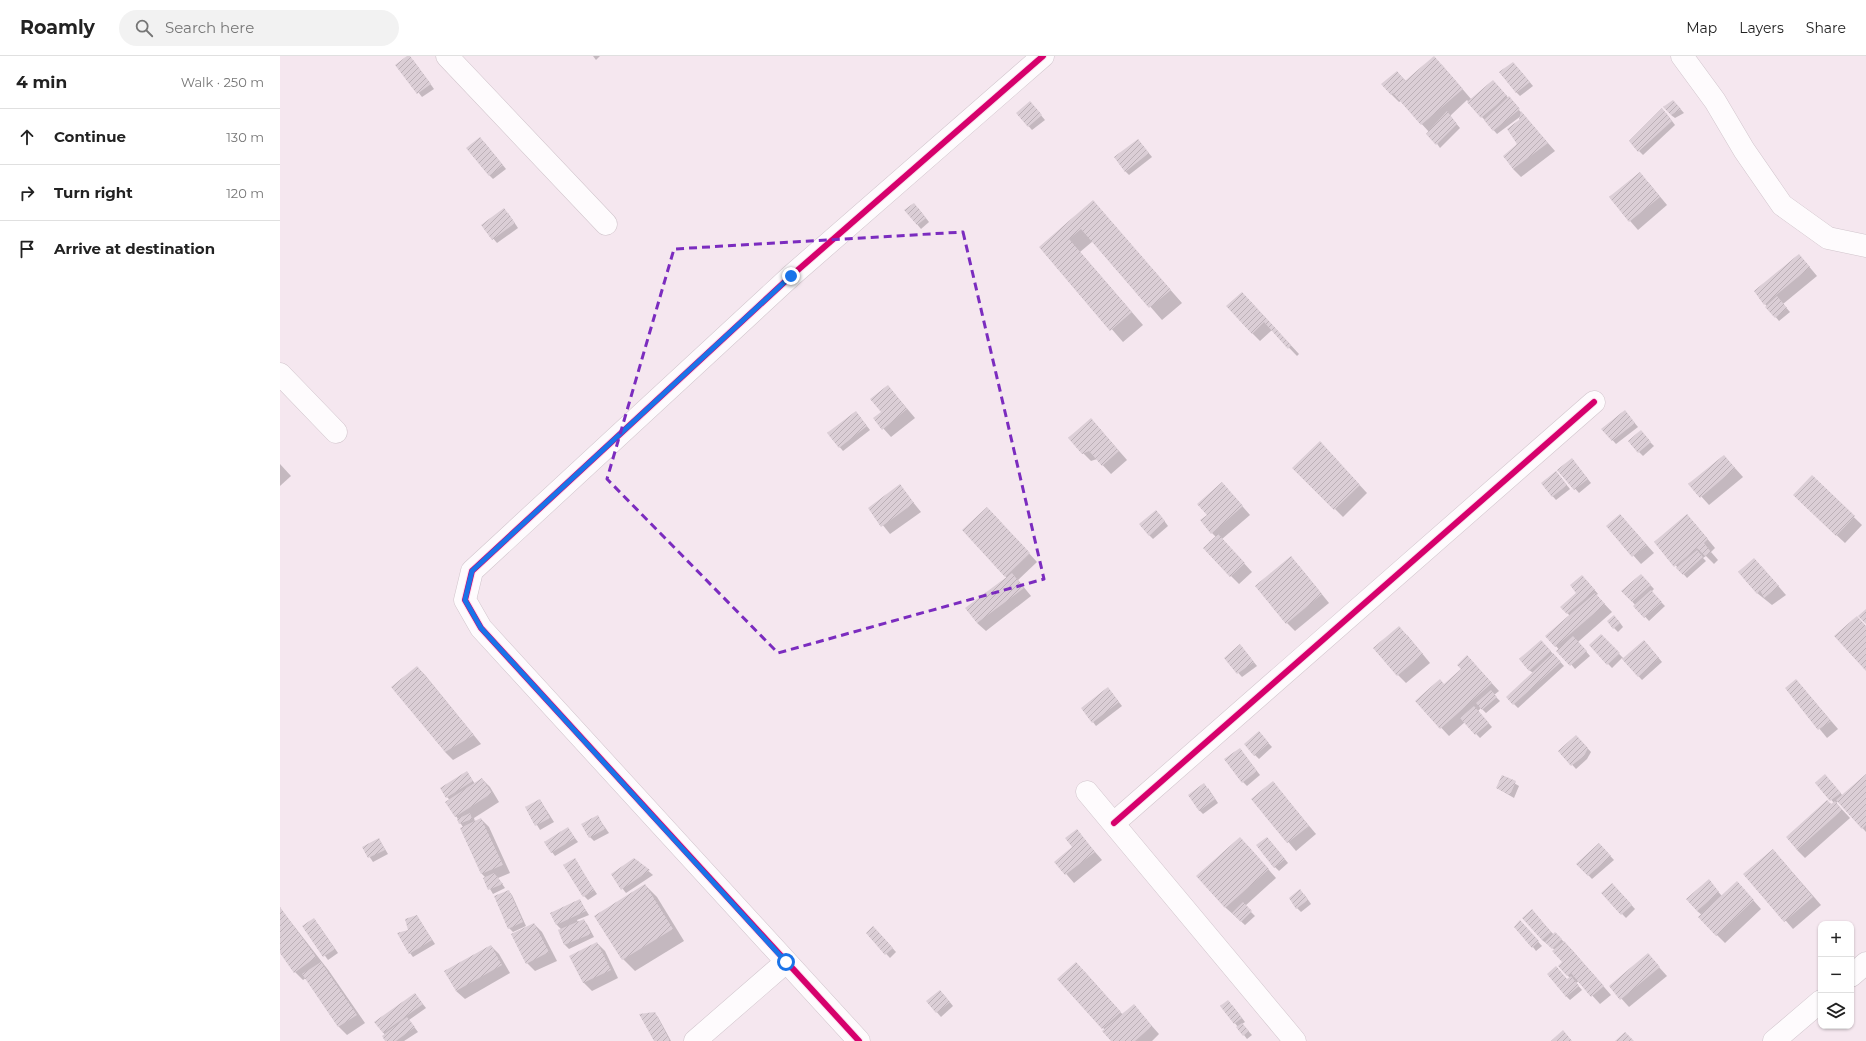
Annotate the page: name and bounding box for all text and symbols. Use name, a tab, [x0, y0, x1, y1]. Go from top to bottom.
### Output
search box	[119, 10, 399, 46]
text: Roamly	[20, 16, 95, 39]
icon: search	[133, 17, 155, 39]
text: Search here	[165, 18, 254, 37]
text: Map	[1686, 19, 1717, 37]
text: Layers	[1739, 19, 1784, 37]
text: Share	[1806, 19, 1846, 37]
text: 4 min	[16, 72, 67, 92]
text: Walk · 250 m	[181, 74, 264, 90]
icon: ahead	[16, 126, 38, 148]
text: Continue	[54, 127, 126, 146]
text: 130 m	[226, 129, 264, 145]
icon: right	[16, 182, 38, 204]
text: Turn right	[54, 183, 133, 202]
text: 120 m	[226, 185, 264, 201]
icon: arrive	[16, 238, 38, 260]
text: Arrive at destination	[54, 239, 215, 258]
route end	[782, 267, 800, 285]
map controls	[1818, 921, 1854, 1029]
button: +	[1818, 921, 1854, 957]
route start	[777, 953, 795, 971]
button: −	[1818, 957, 1854, 993]
button: layers	[1818, 993, 1854, 1029]

